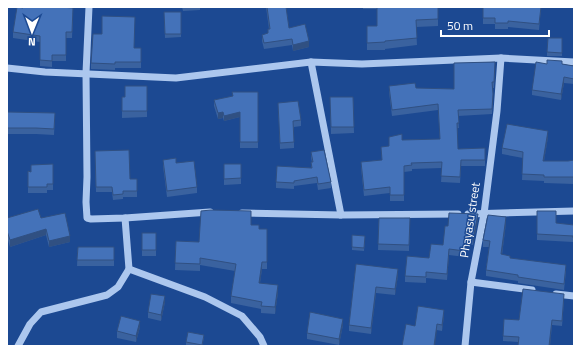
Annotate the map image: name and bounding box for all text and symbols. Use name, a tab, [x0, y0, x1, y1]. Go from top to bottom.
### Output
north arrow	[12, 12, 52, 52]
scale bar	[441, 12, 549, 38]
text: 50 m	[447, 16, 473, 35]
text: N	[28, 34, 36, 50]
street label: Phayasu street	[454, 180, 485, 259]

